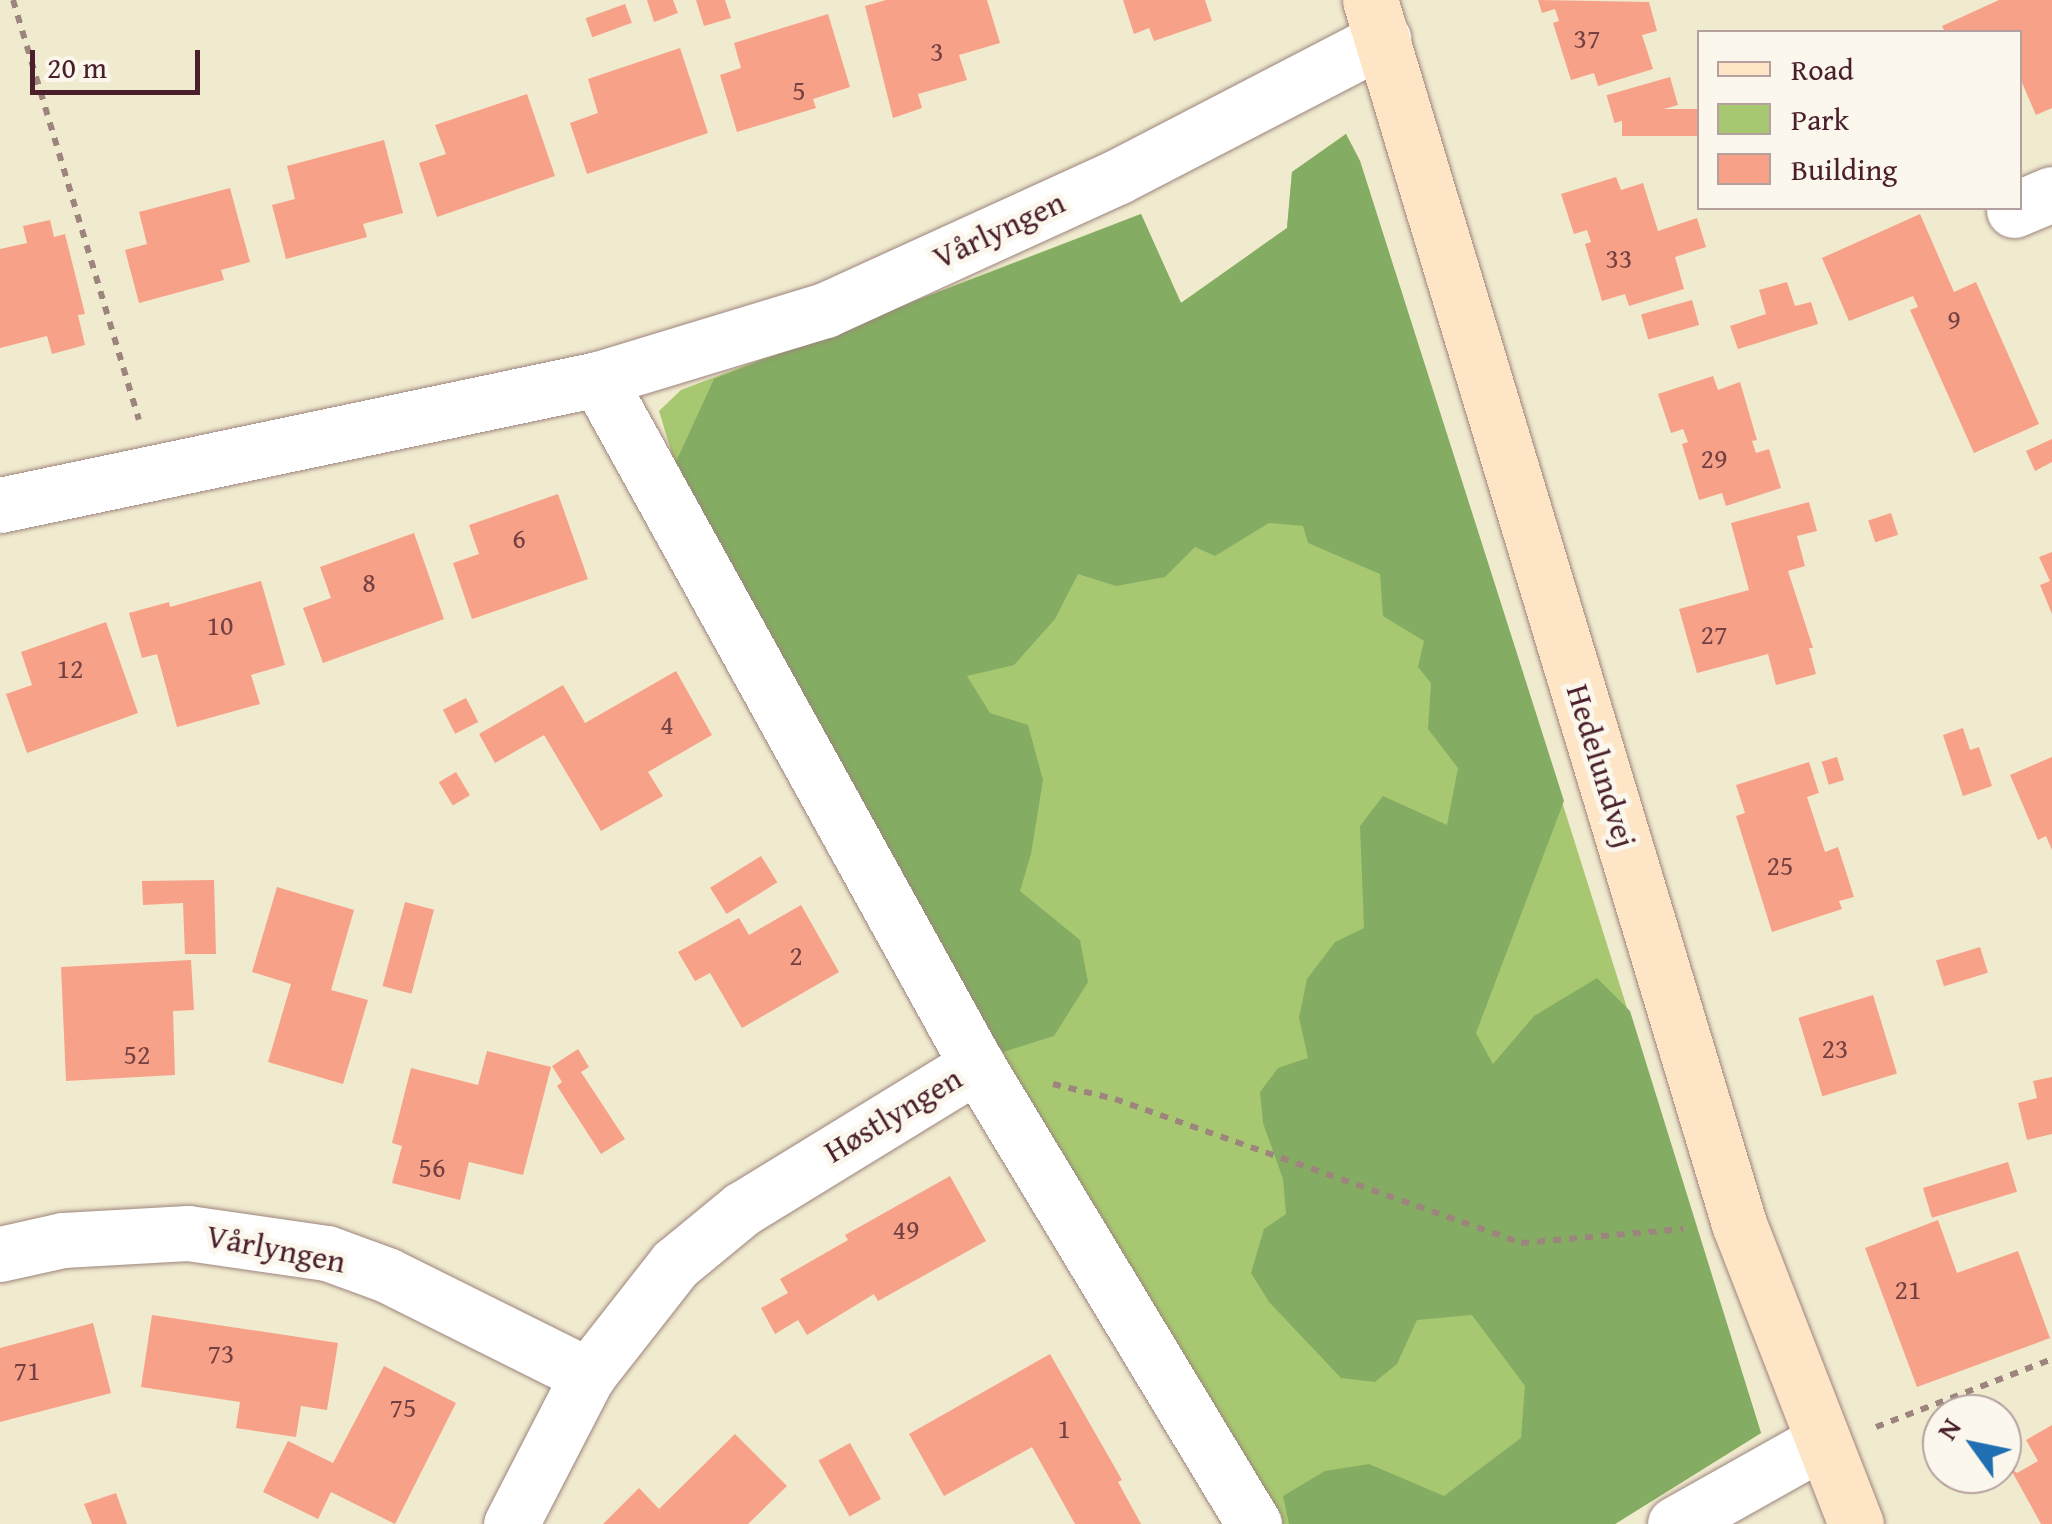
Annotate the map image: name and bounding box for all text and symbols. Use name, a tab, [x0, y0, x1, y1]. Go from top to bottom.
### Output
house number: 37	[1574, 21, 1600, 55]
scale bar	[35, 30, 205, 92]
legend	[1697, 30, 2022, 210]
house number: 3	[930, 34, 944, 68]
text: 20 m	[47, 45, 107, 89]
text: Road	[1791, 47, 1854, 91]
house number: 5	[792, 73, 806, 107]
text: Park	[1791, 97, 1849, 141]
text: Building	[1791, 147, 1897, 191]
street label: Vårlyngen	[927, 183, 1071, 277]
house number: 33	[1606, 241, 1632, 275]
house number: 9	[1947, 302, 1961, 336]
house number: 29	[1701, 441, 1727, 475]
house number: 6	[512, 521, 526, 555]
house number: 8	[362, 565, 376, 599]
house number: 10	[207, 608, 233, 642]
house number: 27	[1701, 617, 1727, 651]
house number: 12	[57, 651, 83, 685]
street label: Hedelundvej	[1558, 680, 1644, 852]
house number: 4	[660, 707, 674, 741]
house number: 25	[1767, 848, 1793, 882]
house number: 2	[789, 938, 803, 972]
house number: 23	[1822, 1031, 1848, 1065]
house number: 52	[124, 1037, 150, 1071]
street label: Høstlyngen	[817, 1059, 969, 1171]
house number: 56	[419, 1150, 445, 1184]
house number: 49	[893, 1212, 919, 1246]
street label: Vårlyngen	[203, 1217, 349, 1281]
house number: 21	[1895, 1272, 1921, 1306]
house number: 73	[208, 1336, 234, 1370]
house number: 71	[14, 1353, 40, 1387]
house number: 75	[390, 1390, 416, 1424]
north arrow	[1922, 1394, 2022, 1494]
text: N	[1926, 1409, 1970, 1447]
house number: 1	[1057, 1411, 1071, 1445]

